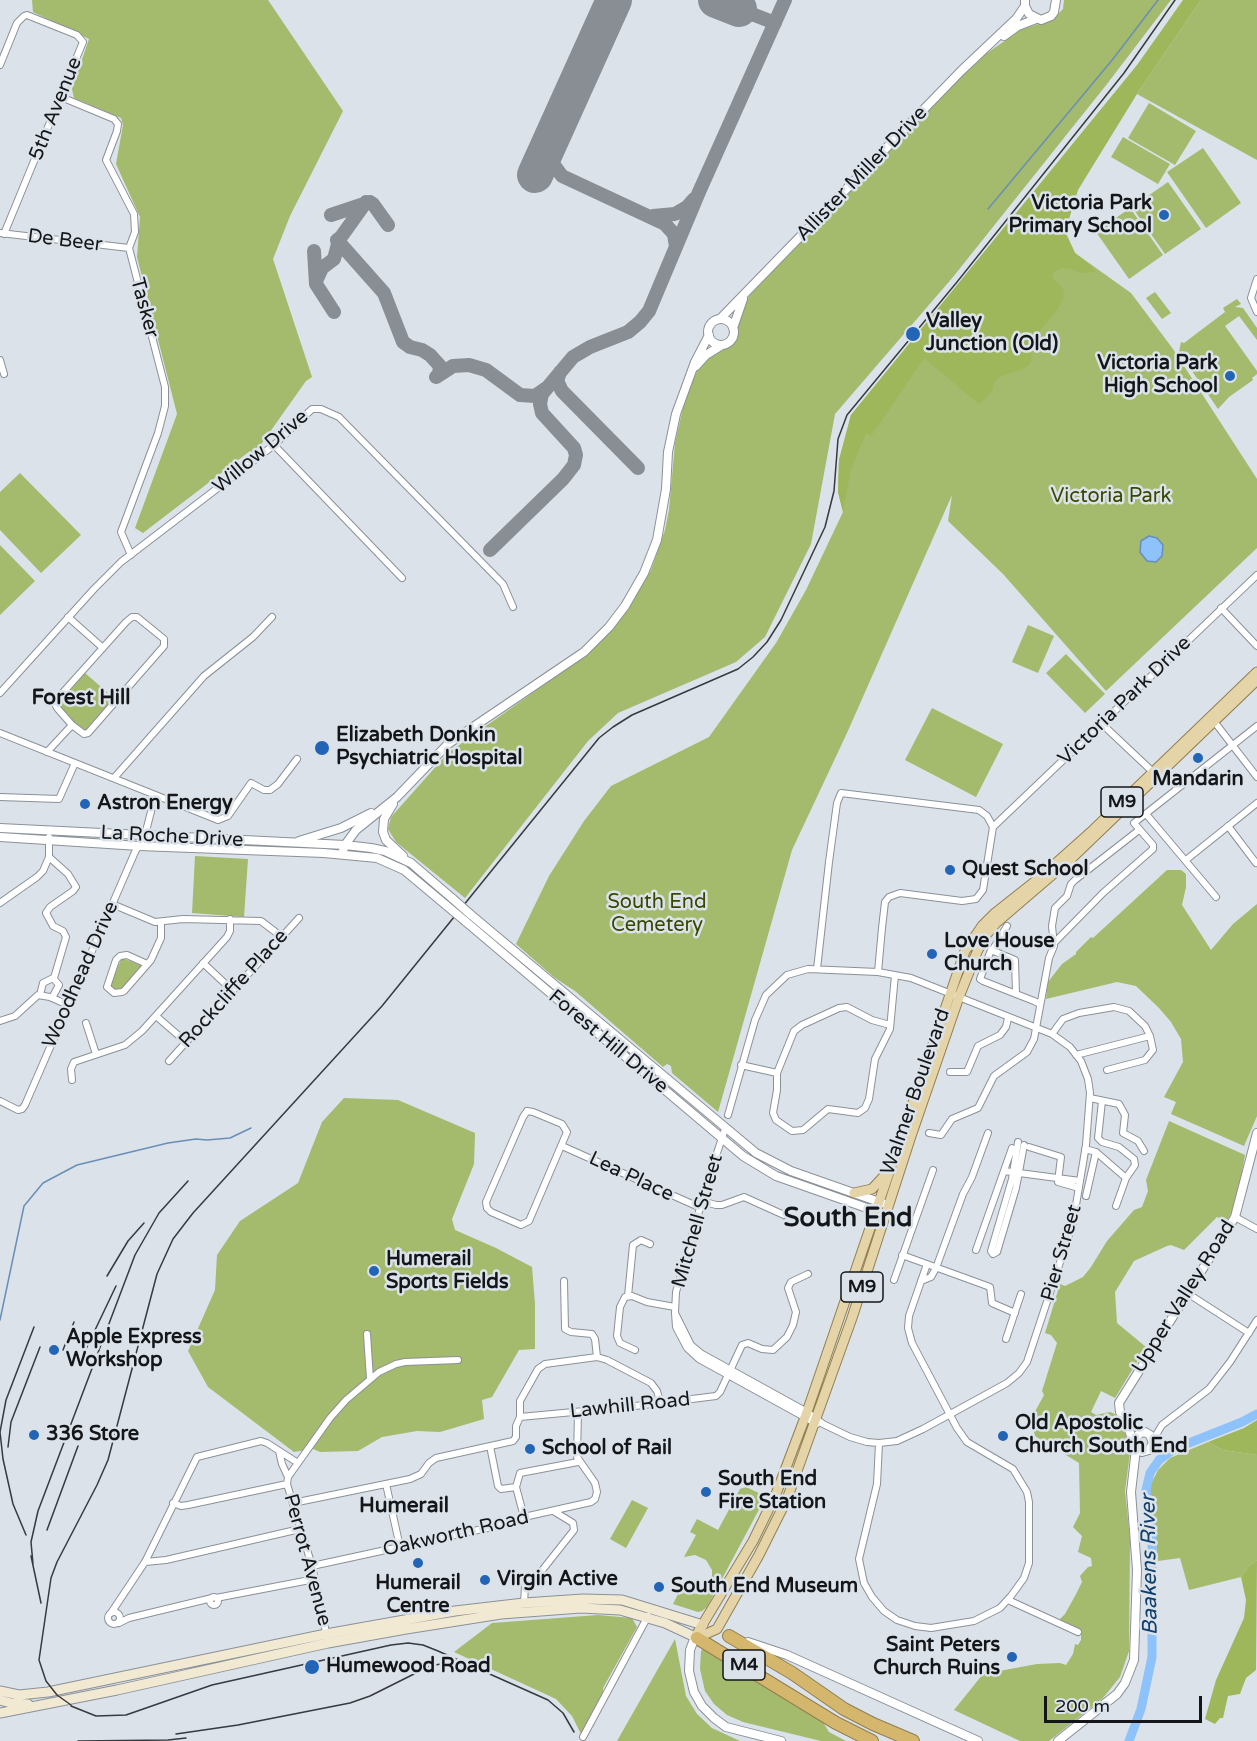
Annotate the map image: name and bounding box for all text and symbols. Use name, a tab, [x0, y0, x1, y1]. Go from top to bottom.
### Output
street label: 5th Avenue	[24, 54, 88, 164]
street label: Allister Miller Drive	[791, 101, 933, 247]
place label: Victoria Park Primary School	[1008, 192, 1152, 239]
marker: Victoria Park Primary School	[1157, 208, 1171, 222]
street label: De Beer	[26, 225, 104, 257]
street label: Tasker	[124, 275, 164, 341]
place label: Valley Junction (Old)	[926, 310, 1058, 357]
marker: Valley Junction (Old)	[904, 325, 922, 343]
place label: Victoria Park High School	[1097, 352, 1218, 399]
marker: Victoria Park High School	[1223, 369, 1237, 383]
street label: Willow Drive	[208, 405, 314, 499]
park label: Victoria Park	[1051, 485, 1171, 509]
street label: Victoria Park Drive	[1054, 632, 1196, 770]
district label: Forest Hill	[31, 685, 131, 711]
place label: Elizabeth Donkin Psychiatric Hospital	[336, 724, 522, 771]
marker: Elizabeth Donkin Psychiatric Hospital	[313, 739, 331, 757]
marker: Mandarin	[1191, 751, 1205, 765]
place label: Mandarin	[1152, 768, 1244, 792]
road number: M9	[1101, 787, 1143, 817]
place label: Astron Energy	[97, 792, 233, 816]
marker: Astron Energy	[78, 797, 92, 811]
street label: La Roche Drive	[100, 821, 244, 853]
place label: Quest School	[962, 858, 1088, 882]
marker: Quest School	[943, 863, 957, 877]
park label: South End Cemetery	[607, 891, 707, 938]
street label: Woodhead Drive	[38, 898, 124, 1052]
street label: Rockcliffe Place	[174, 925, 294, 1053]
place label: Love House Church	[944, 930, 1055, 977]
marker: Love House Church	[925, 947, 939, 961]
street label: Forest Hill Drive	[543, 985, 673, 1099]
street label: Walmer Boulevard	[876, 1006, 956, 1178]
street label: Lea Place	[585, 1147, 677, 1207]
street label: Mitchell Street	[667, 1151, 729, 1291]
street label: Pier Street	[1037, 1202, 1087, 1304]
district label: South End	[784, 1203, 912, 1235]
street label: Upper Valley Road	[1127, 1216, 1241, 1378]
place label: Humerail Sports Fields	[386, 1248, 508, 1295]
marker: Humerail Sports Fields	[367, 1264, 381, 1278]
road number: M9	[841, 1272, 883, 1302]
place label: Apple Express Workshop	[66, 1326, 202, 1373]
marker: Apple Express Workshop	[47, 1343, 61, 1357]
street label: Lawhill Road	[569, 1388, 691, 1424]
place label: Old Apostolic Church South End	[1015, 1412, 1188, 1459]
place label: 336 Store	[46, 1423, 139, 1447]
marker: 336 Store	[27, 1428, 41, 1442]
marker: Old Apostolic Church South End	[996, 1429, 1010, 1443]
place label: School of Rail	[542, 1437, 672, 1461]
marker: School of Rail	[523, 1442, 537, 1456]
place label: South End Fire Station	[718, 1468, 826, 1515]
marker: South End Fire Station	[699, 1485, 713, 1499]
street label: Perrot Avenue	[278, 1491, 336, 1629]
district label: Humerail	[359, 1493, 449, 1519]
water label: Baakens River	[1136, 1494, 1164, 1636]
street label: Oakworth Road	[381, 1506, 531, 1562]
marker: Humerail Centre	[411, 1556, 425, 1570]
place label: Virgin Active	[497, 1568, 618, 1592]
place label: Humerail Centre	[375, 1572, 461, 1619]
marker: Virgin Active	[478, 1573, 492, 1587]
place label: South End Museum	[671, 1575, 858, 1599]
marker: South End Museum	[652, 1580, 666, 1594]
place label: Saint Peters Church Ruins	[873, 1634, 1000, 1681]
road number: M4	[723, 1650, 765, 1680]
marker: Saint Peters Church Ruins	[1005, 1650, 1019, 1664]
place label: Humewood Road	[326, 1655, 491, 1679]
marker: Humewood Road	[303, 1658, 321, 1676]
scale bar	[1047, 1684, 1204, 1722]
text: 200 m	[1055, 1695, 1110, 1717]

